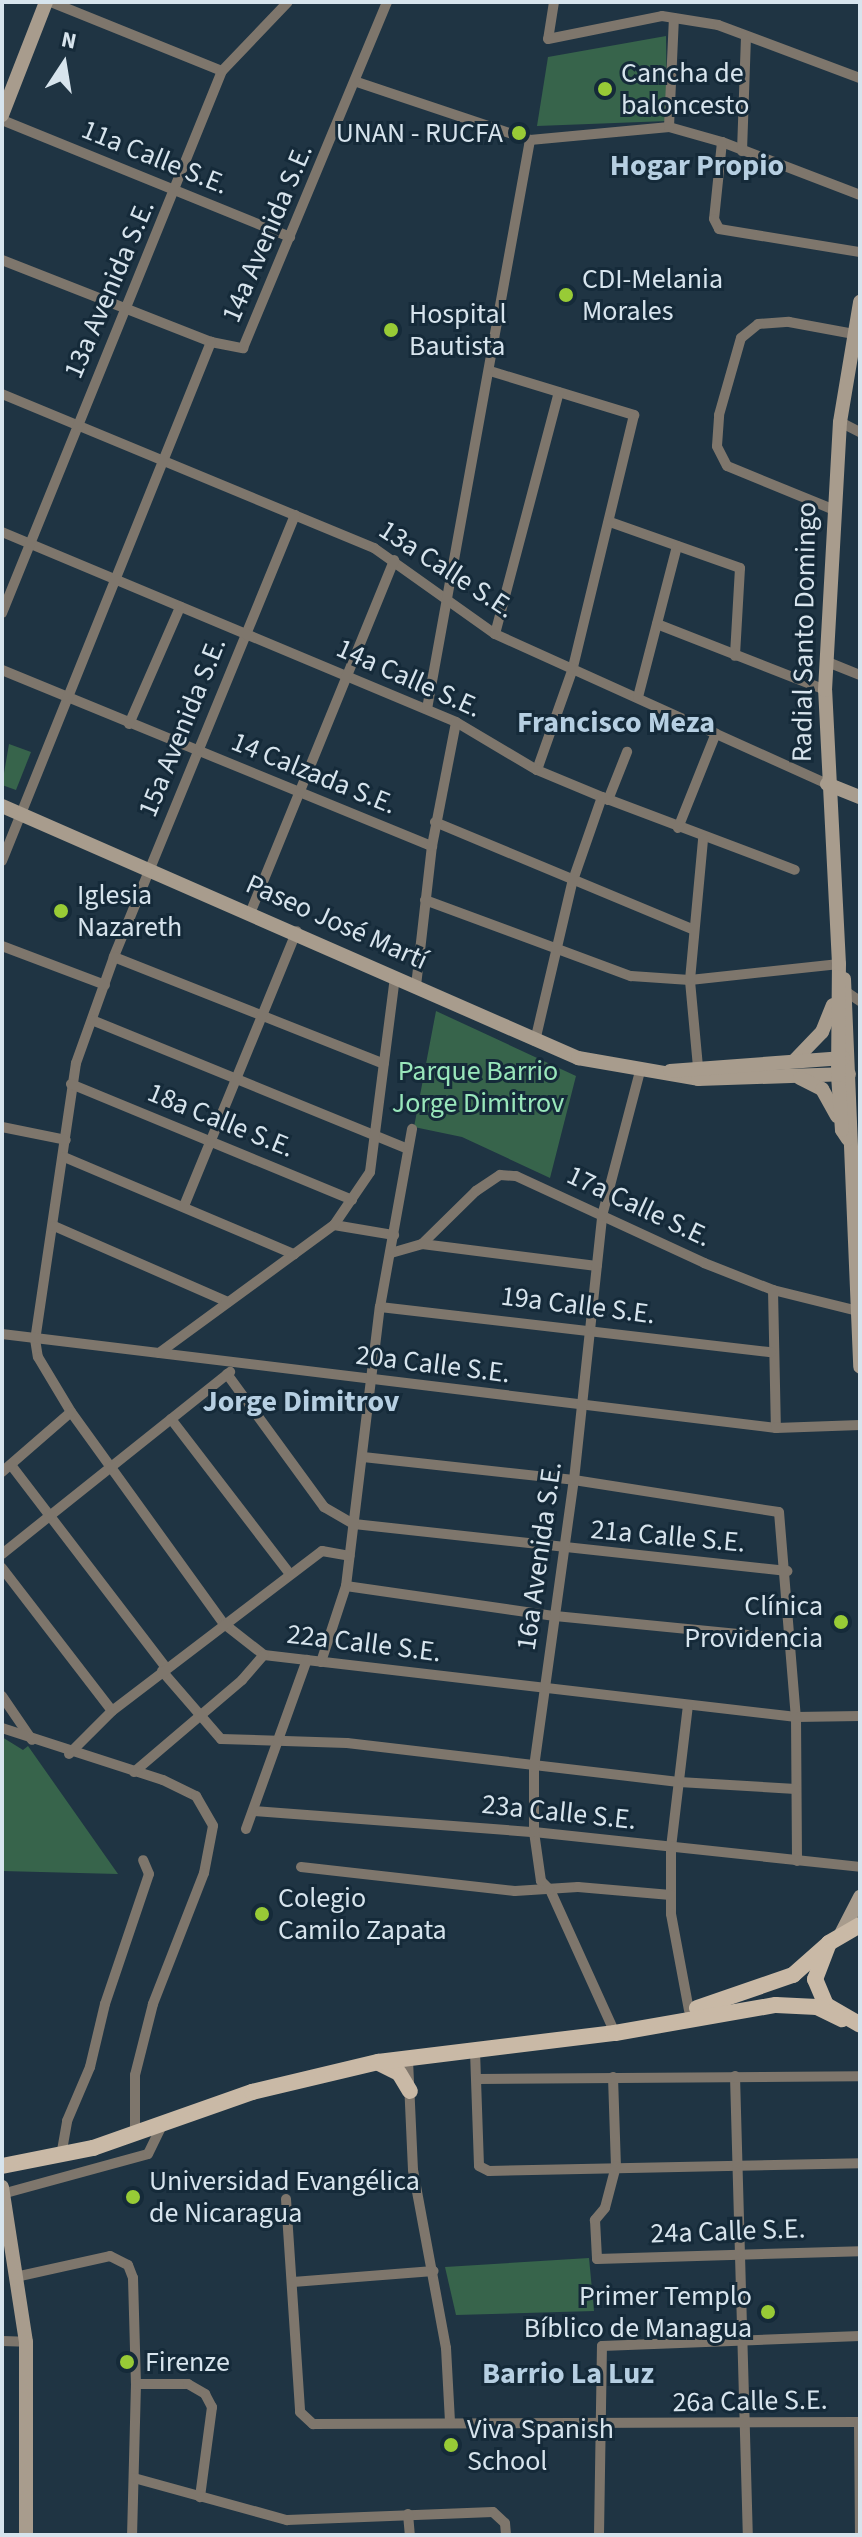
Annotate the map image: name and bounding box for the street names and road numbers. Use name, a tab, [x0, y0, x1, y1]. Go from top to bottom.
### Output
street label: 11a Calle S.E.	[77, 112, 233, 202]
street label: 14a Avenida S.E.	[214, 139, 320, 327]
street label: 13a Avenida S.E.	[56, 195, 162, 383]
street label: Radial Santo Domingo	[785, 502, 823, 762]
street label: 13a Calle S.E.	[373, 513, 521, 625]
street label: 14a Calle S.E.	[331, 631, 487, 725]
street label: 15a Avenida S.E.	[131, 632, 233, 822]
street label: 14 Calzada S.E.	[227, 725, 401, 821]
street label: Paseo José Martí	[241, 867, 433, 977]
street label: 18a Calle S.E.	[143, 1075, 299, 1165]
street label: 17a Calle S.E.	[562, 1158, 716, 1254]
street label: 19a Calle S.E.	[499, 1279, 657, 1331]
street label: 20a Calle S.E.	[354, 1338, 512, 1390]
street label: 16a Avenida S.E.	[509, 1459, 569, 1653]
street label: 21a Calle S.E.	[589, 1513, 747, 1559]
street label: 22a Calle S.E.	[285, 1617, 443, 1669]
street label: 23a Calle S.E.	[480, 1787, 638, 1837]
street label: 24a Calle S.E.	[650, 2212, 806, 2250]
street label: 26a Calle S.E.	[672, 2383, 828, 2419]

